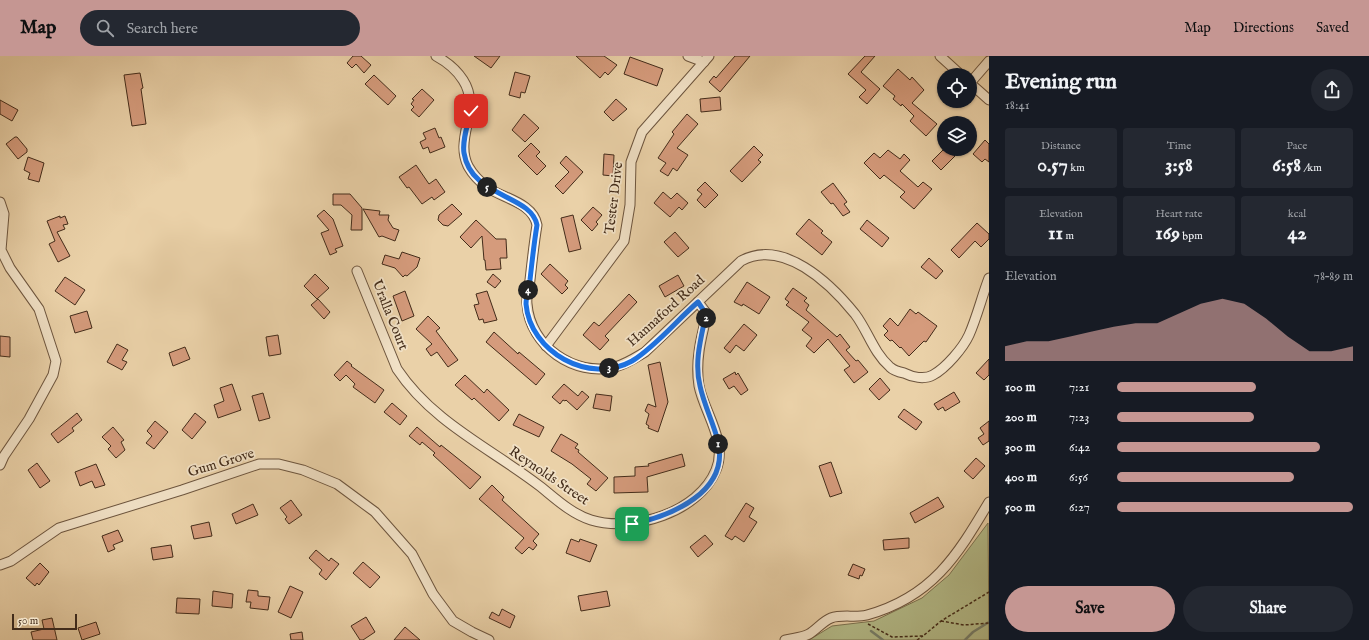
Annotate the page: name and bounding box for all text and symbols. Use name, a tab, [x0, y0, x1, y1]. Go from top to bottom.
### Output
search box	[80, 10, 360, 46]
text: Map	[20, 16, 56, 40]
icon: search	[94, 17, 116, 39]
text: Search here	[126, 19, 198, 38]
text: Map	[1184, 19, 1211, 37]
text: Directions	[1233, 19, 1294, 37]
text: Saved	[1316, 19, 1349, 37]
map controls	[937, 68, 977, 156]
button: locate	[937, 68, 977, 108]
text: Evening run	[1005, 68, 1117, 96]
button: share	[1311, 69, 1353, 111]
pin	[454, 94, 488, 128]
text: 18:41	[1005, 97, 1030, 114]
icon: check	[460, 100, 482, 122]
button: layers	[937, 116, 977, 156]
text: Distance	[1041, 139, 1081, 153]
text: Time	[1167, 139, 1191, 153]
text: Pace	[1287, 139, 1307, 153]
text: 0.57	[1037, 153, 1068, 178]
text: 3:58	[1165, 153, 1193, 178]
text: 6:58	[1272, 153, 1301, 178]
street label: Tester Drive	[601, 160, 627, 235]
text: km	[1068, 161, 1085, 175]
text: /km	[1301, 161, 1322, 175]
pin: 5	[477, 177, 497, 197]
text: 5	[485, 180, 489, 194]
text: Elevation	[1039, 207, 1083, 221]
text: Heart rate	[1156, 207, 1202, 221]
text: kcal	[1288, 207, 1306, 221]
text: 11	[1048, 221, 1063, 246]
text: 169	[1155, 221, 1180, 246]
text: 42	[1287, 221, 1307, 246]
text: m	[1063, 229, 1074, 243]
text: bpm	[1180, 229, 1203, 243]
text: Elevation	[1005, 268, 1057, 285]
text: 78–89 m	[1314, 268, 1353, 285]
street label: Hannaford Road	[623, 271, 709, 351]
street label: Uralla Court	[368, 277, 412, 353]
pin: 4	[518, 280, 538, 300]
text: 4	[525, 283, 531, 297]
pin: 2	[696, 308, 716, 328]
text: 2	[703, 311, 709, 325]
pin: 3	[599, 358, 619, 378]
text: 3	[607, 361, 611, 375]
text: 100 m	[1005, 379, 1035, 396]
text: 7:21	[1069, 379, 1089, 396]
text: 200 m	[1005, 409, 1037, 426]
text: 7:23	[1069, 409, 1089, 426]
pin: 1	[708, 434, 728, 454]
text: 1	[716, 437, 720, 451]
text: 300 m	[1005, 439, 1036, 456]
text: 6:42	[1069, 439, 1090, 456]
street label: Reynolds Street	[505, 443, 593, 510]
street label: Gum Grove	[186, 444, 257, 482]
text: 400 m	[1005, 469, 1037, 486]
text: 6:56	[1069, 469, 1088, 486]
text: 500 m	[1005, 499, 1035, 516]
text: 6:27	[1069, 499, 1090, 516]
pin	[615, 507, 649, 541]
icon: arrive	[621, 513, 643, 535]
button: Save	[1005, 586, 1175, 632]
button: Share	[1183, 586, 1353, 632]
scale bar	[12, 612, 77, 631]
text: 50 m	[18, 614, 38, 628]

